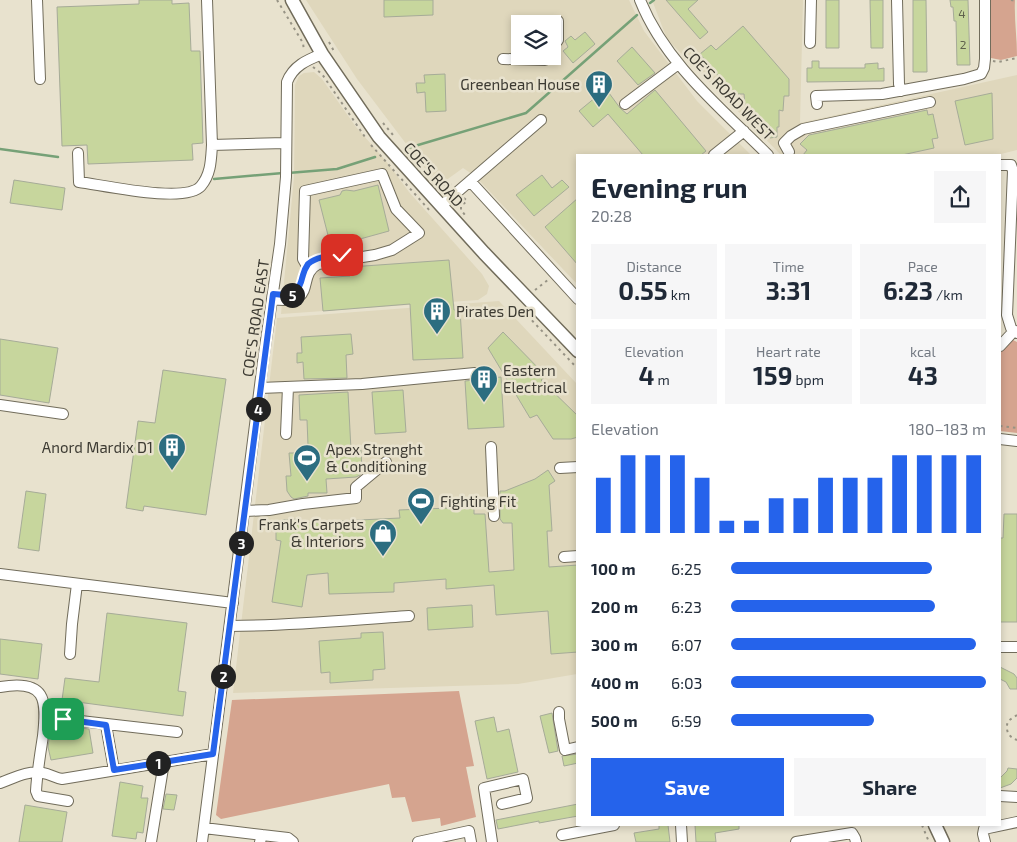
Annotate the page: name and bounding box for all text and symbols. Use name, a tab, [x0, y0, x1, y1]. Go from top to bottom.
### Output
house number: 4	[958, 6, 966, 20]
map controls	[511, 15, 561, 65]
button: layers	[511, 15, 561, 65]
house number: 2	[960, 37, 967, 51]
street label: COE'S ROAD WEST	[680, 42, 778, 144]
building icon: Greenbean House	[584, 69, 614, 108]
place label: Greenbean House	[460, 75, 580, 93]
street label: COE'S ROAD	[400, 138, 468, 210]
text: Evening run	[591, 170, 748, 204]
button: share	[934, 171, 986, 223]
text: 20:28	[591, 206, 632, 225]
pin	[321, 234, 363, 276]
icon: check	[328, 241, 356, 269]
street label: COE'S ROAD EAST	[238, 258, 272, 378]
text: Distance	[627, 258, 682, 275]
text: Time	[773, 258, 804, 275]
text: Pace	[908, 258, 938, 275]
text: 0.55	[618, 275, 668, 305]
text: 3:31	[766, 275, 811, 305]
text: 6:23	[883, 275, 933, 305]
pin: 5	[280, 282, 304, 308]
text: km	[668, 286, 690, 303]
text: /km	[933, 286, 963, 303]
text: 5	[289, 287, 296, 304]
building icon: Pirates Den	[422, 296, 452, 335]
place label: Pirates Den	[456, 302, 534, 320]
text: Elevation	[624, 343, 684, 360]
text: Heart rate	[756, 343, 821, 360]
text: kcal	[910, 343, 936, 360]
text: 4	[639, 360, 654, 390]
text: 159	[753, 360, 792, 390]
text: 43	[908, 360, 938, 390]
place label: Eastern Electrical	[503, 361, 567, 396]
building icon: Eastern Electrical	[469, 364, 499, 403]
text: m	[654, 371, 670, 388]
text: bpm	[792, 371, 824, 388]
pin: 4	[246, 396, 270, 422]
text: 4	[254, 401, 263, 418]
text: Elevation	[591, 419, 659, 438]
text: 180–183 m	[909, 419, 986, 438]
building icon: Anord Mardix D1	[157, 432, 187, 471]
place label: Anord Mardix D1	[42, 438, 153, 456]
place label: Apex Strenght & Conditioning	[326, 440, 427, 475]
sports icon: Apex Strenght & Conditioning	[292, 443, 322, 482]
sports icon: Fighting Fit	[406, 486, 436, 525]
place label: Fighting Fit	[440, 492, 517, 510]
place label: Frank's Carpets & Interiors	[259, 515, 364, 550]
shop icon: Frank's Carpets & Interiors	[368, 518, 398, 557]
pin: 3	[228, 530, 254, 556]
text: 3	[238, 535, 245, 552]
text: 100 m	[591, 559, 636, 578]
text: 6:25	[671, 559, 702, 578]
text: 200 m	[591, 597, 638, 616]
text: 6:23	[671, 597, 702, 616]
text: 300 m	[591, 635, 638, 654]
text: 6:07	[671, 635, 702, 654]
pin: 2	[210, 664, 236, 688]
text: 2	[219, 668, 228, 685]
text: 400 m	[591, 673, 639, 692]
text: 6:03	[671, 673, 702, 692]
pin	[42, 698, 84, 740]
icon: arrive	[49, 705, 77, 733]
text: 500 m	[591, 711, 638, 730]
text: 6:59	[671, 711, 702, 730]
pin: 1	[146, 750, 170, 776]
text: 1	[155, 755, 162, 772]
button: Save	[591, 758, 784, 816]
button: Share	[794, 758, 986, 816]

